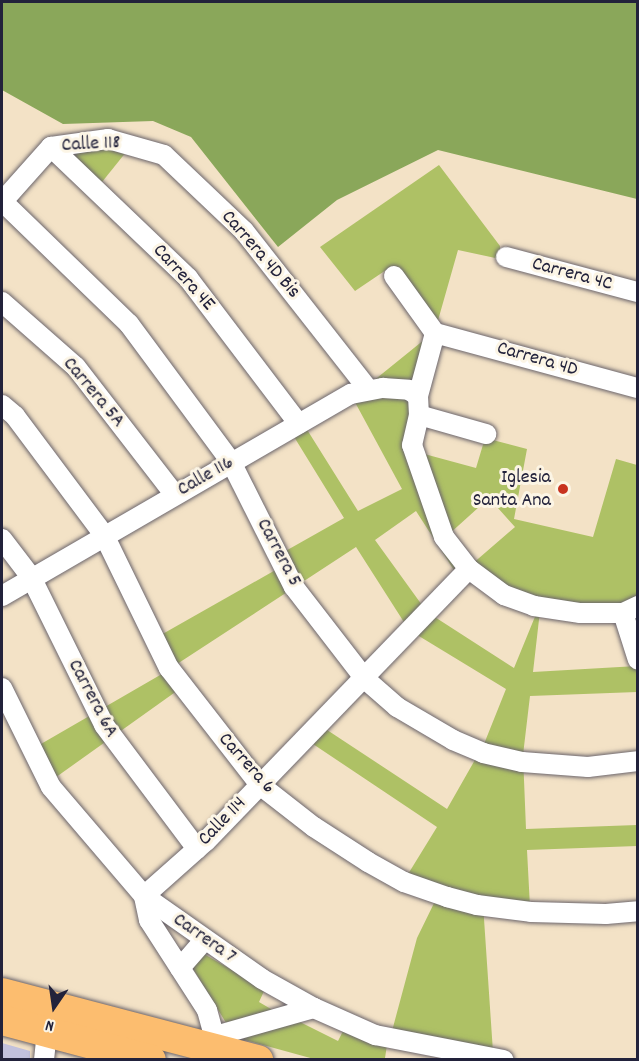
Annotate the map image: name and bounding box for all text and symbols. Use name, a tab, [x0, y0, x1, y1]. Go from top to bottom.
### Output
street label: Calle 118	[61, 131, 121, 159]
street label: Carrera 4D Bis	[215, 206, 305, 304]
street label: Carrera 4E	[147, 240, 219, 316]
street label: Carrera 4C	[529, 253, 615, 297]
street label: Carrera 4D	[494, 337, 580, 383]
street label: Carrera 5A	[57, 353, 129, 433]
street label: Calle 116	[174, 451, 238, 503]
place label: Iglesia Santa Ana	[473, 466, 551, 513]
marker: Iglesia Santa Ana	[556, 482, 570, 496]
street label: Carrera 5	[250, 515, 306, 591]
street label: Carrera 6A	[61, 656, 123, 742]
street label: Carrera 6	[212, 728, 280, 800]
street label: Calle 114	[194, 792, 252, 852]
street label: Carrera 7	[168, 909, 240, 969]
north arrow	[24, 977, 84, 1037]
text: N	[43, 1013, 56, 1037]

